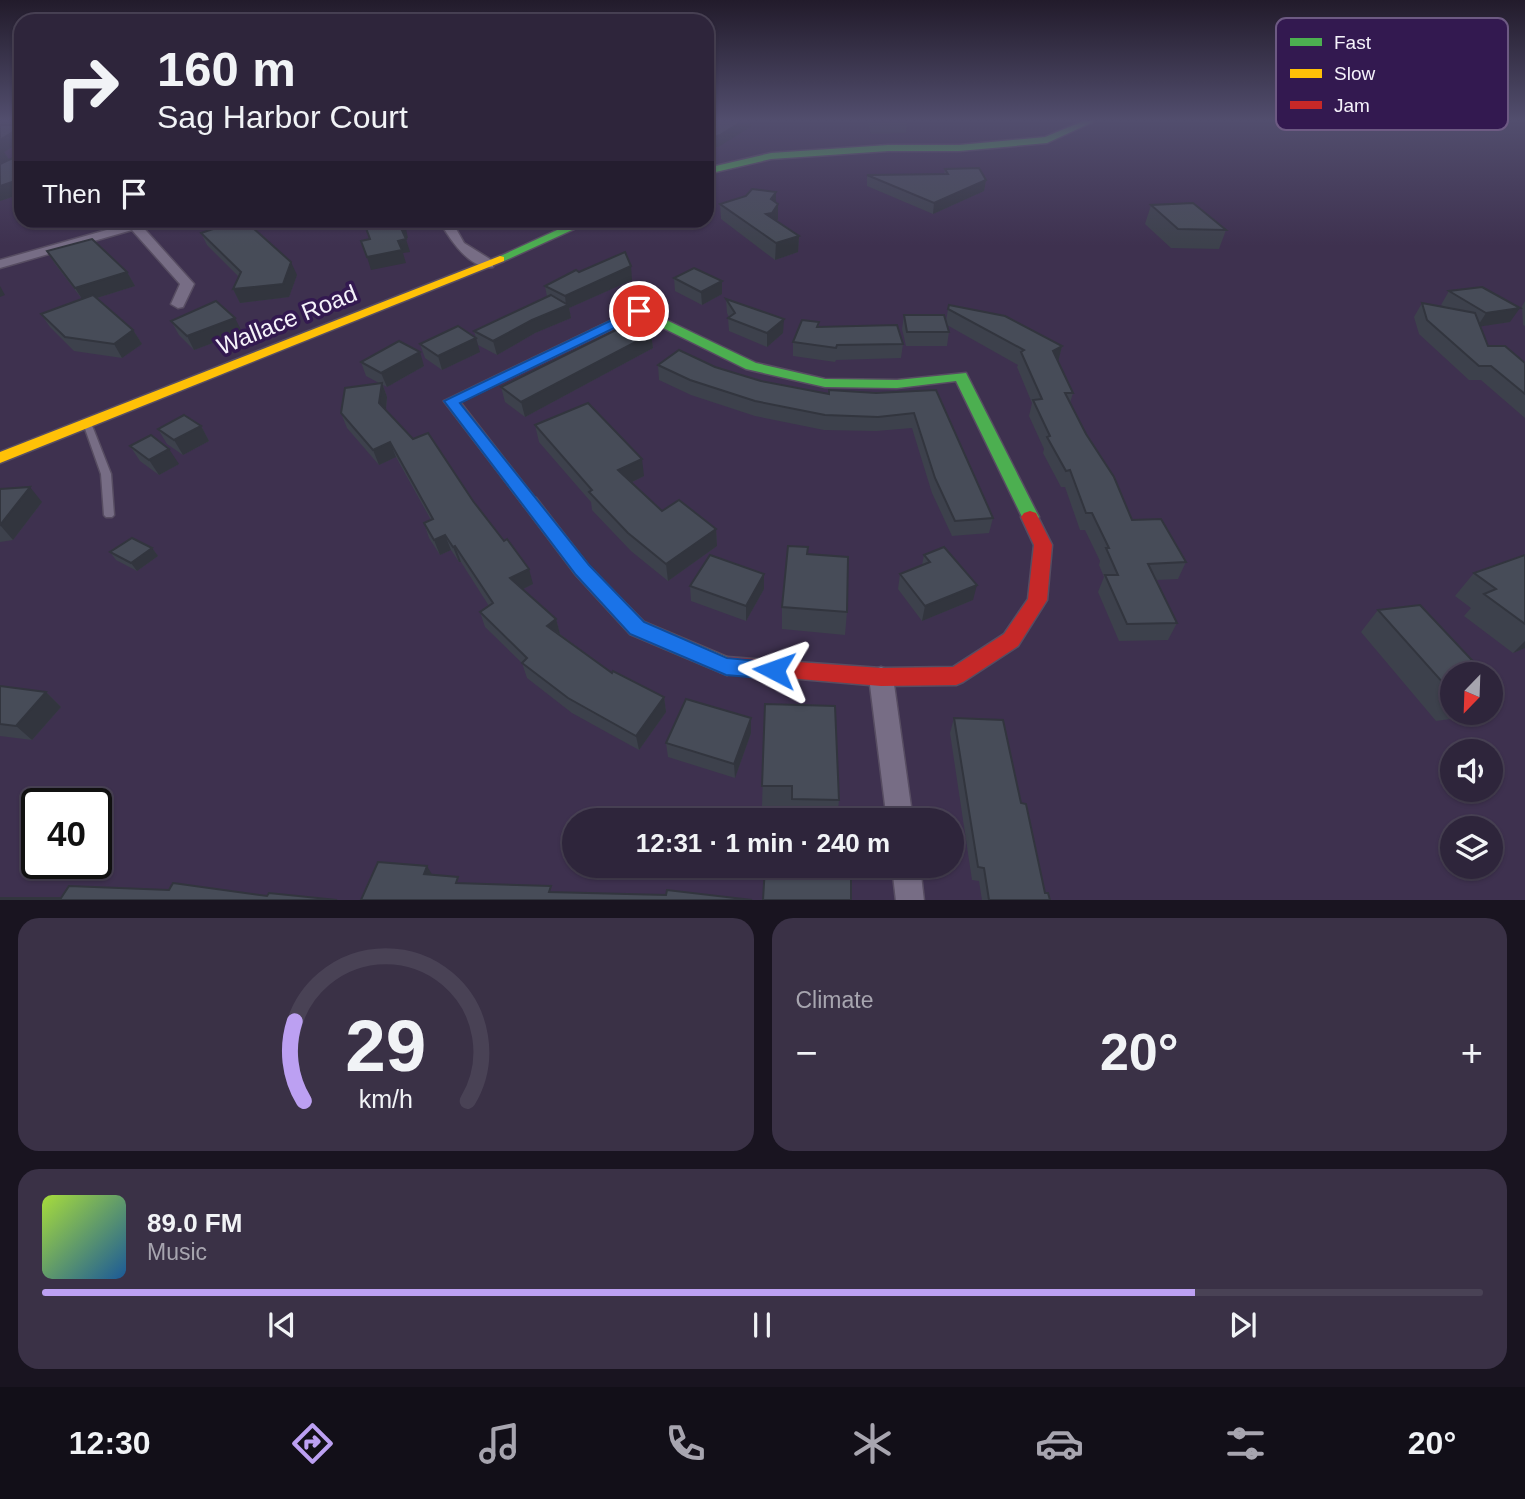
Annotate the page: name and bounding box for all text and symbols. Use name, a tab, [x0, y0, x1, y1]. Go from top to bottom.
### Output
legend	[1276, 18, 1508, 130]
text: Fast	[1334, 32, 1372, 53]
icon: right	[42, 42, 133, 133]
text: 160 m	[157, 42, 296, 96]
text: Slow	[1334, 63, 1375, 84]
text: Jam	[1334, 95, 1370, 116]
text: Sag Harbor Court	[157, 99, 408, 135]
icon: arrive	[115, 175, 153, 213]
text: Then	[42, 179, 101, 209]
street label: Wallace Road	[213, 279, 361, 360]
pin	[609, 281, 669, 341]
icon: arrive	[620, 292, 658, 330]
position arrow	[737, 633, 811, 707]
north arrow	[1440, 662, 1503, 724]
map controls	[1440, 662, 1503, 879]
button: sound	[1440, 739, 1503, 802]
speed limit sign: 40	[21, 788, 112, 879]
button: layers	[1440, 816, 1503, 879]
text: 12:31 · 1 min · 240 m	[636, 828, 890, 858]
text: Climate	[796, 987, 873, 1013]
text: 29	[345, 1005, 426, 1086]
text: 20°	[1100, 1023, 1179, 1081]
text: −	[796, 1032, 818, 1074]
text: +	[1461, 1032, 1483, 1074]
text: km/h	[359, 1084, 413, 1112]
text: 89.0 FM	[147, 1208, 242, 1238]
text: Music	[147, 1239, 207, 1265]
icon: previous	[263, 1306, 301, 1344]
icon: pause	[743, 1306, 781, 1344]
icon: next	[1224, 1306, 1262, 1344]
icon: directions	[288, 1419, 337, 1468]
icon: music	[475, 1419, 524, 1468]
icon: phone	[661, 1419, 710, 1468]
icon: climate	[848, 1419, 897, 1468]
icon: car	[1035, 1419, 1084, 1468]
icon: filters	[1221, 1419, 1270, 1468]
text: 12:30	[69, 1425, 151, 1461]
text: 20°	[1408, 1425, 1456, 1461]

